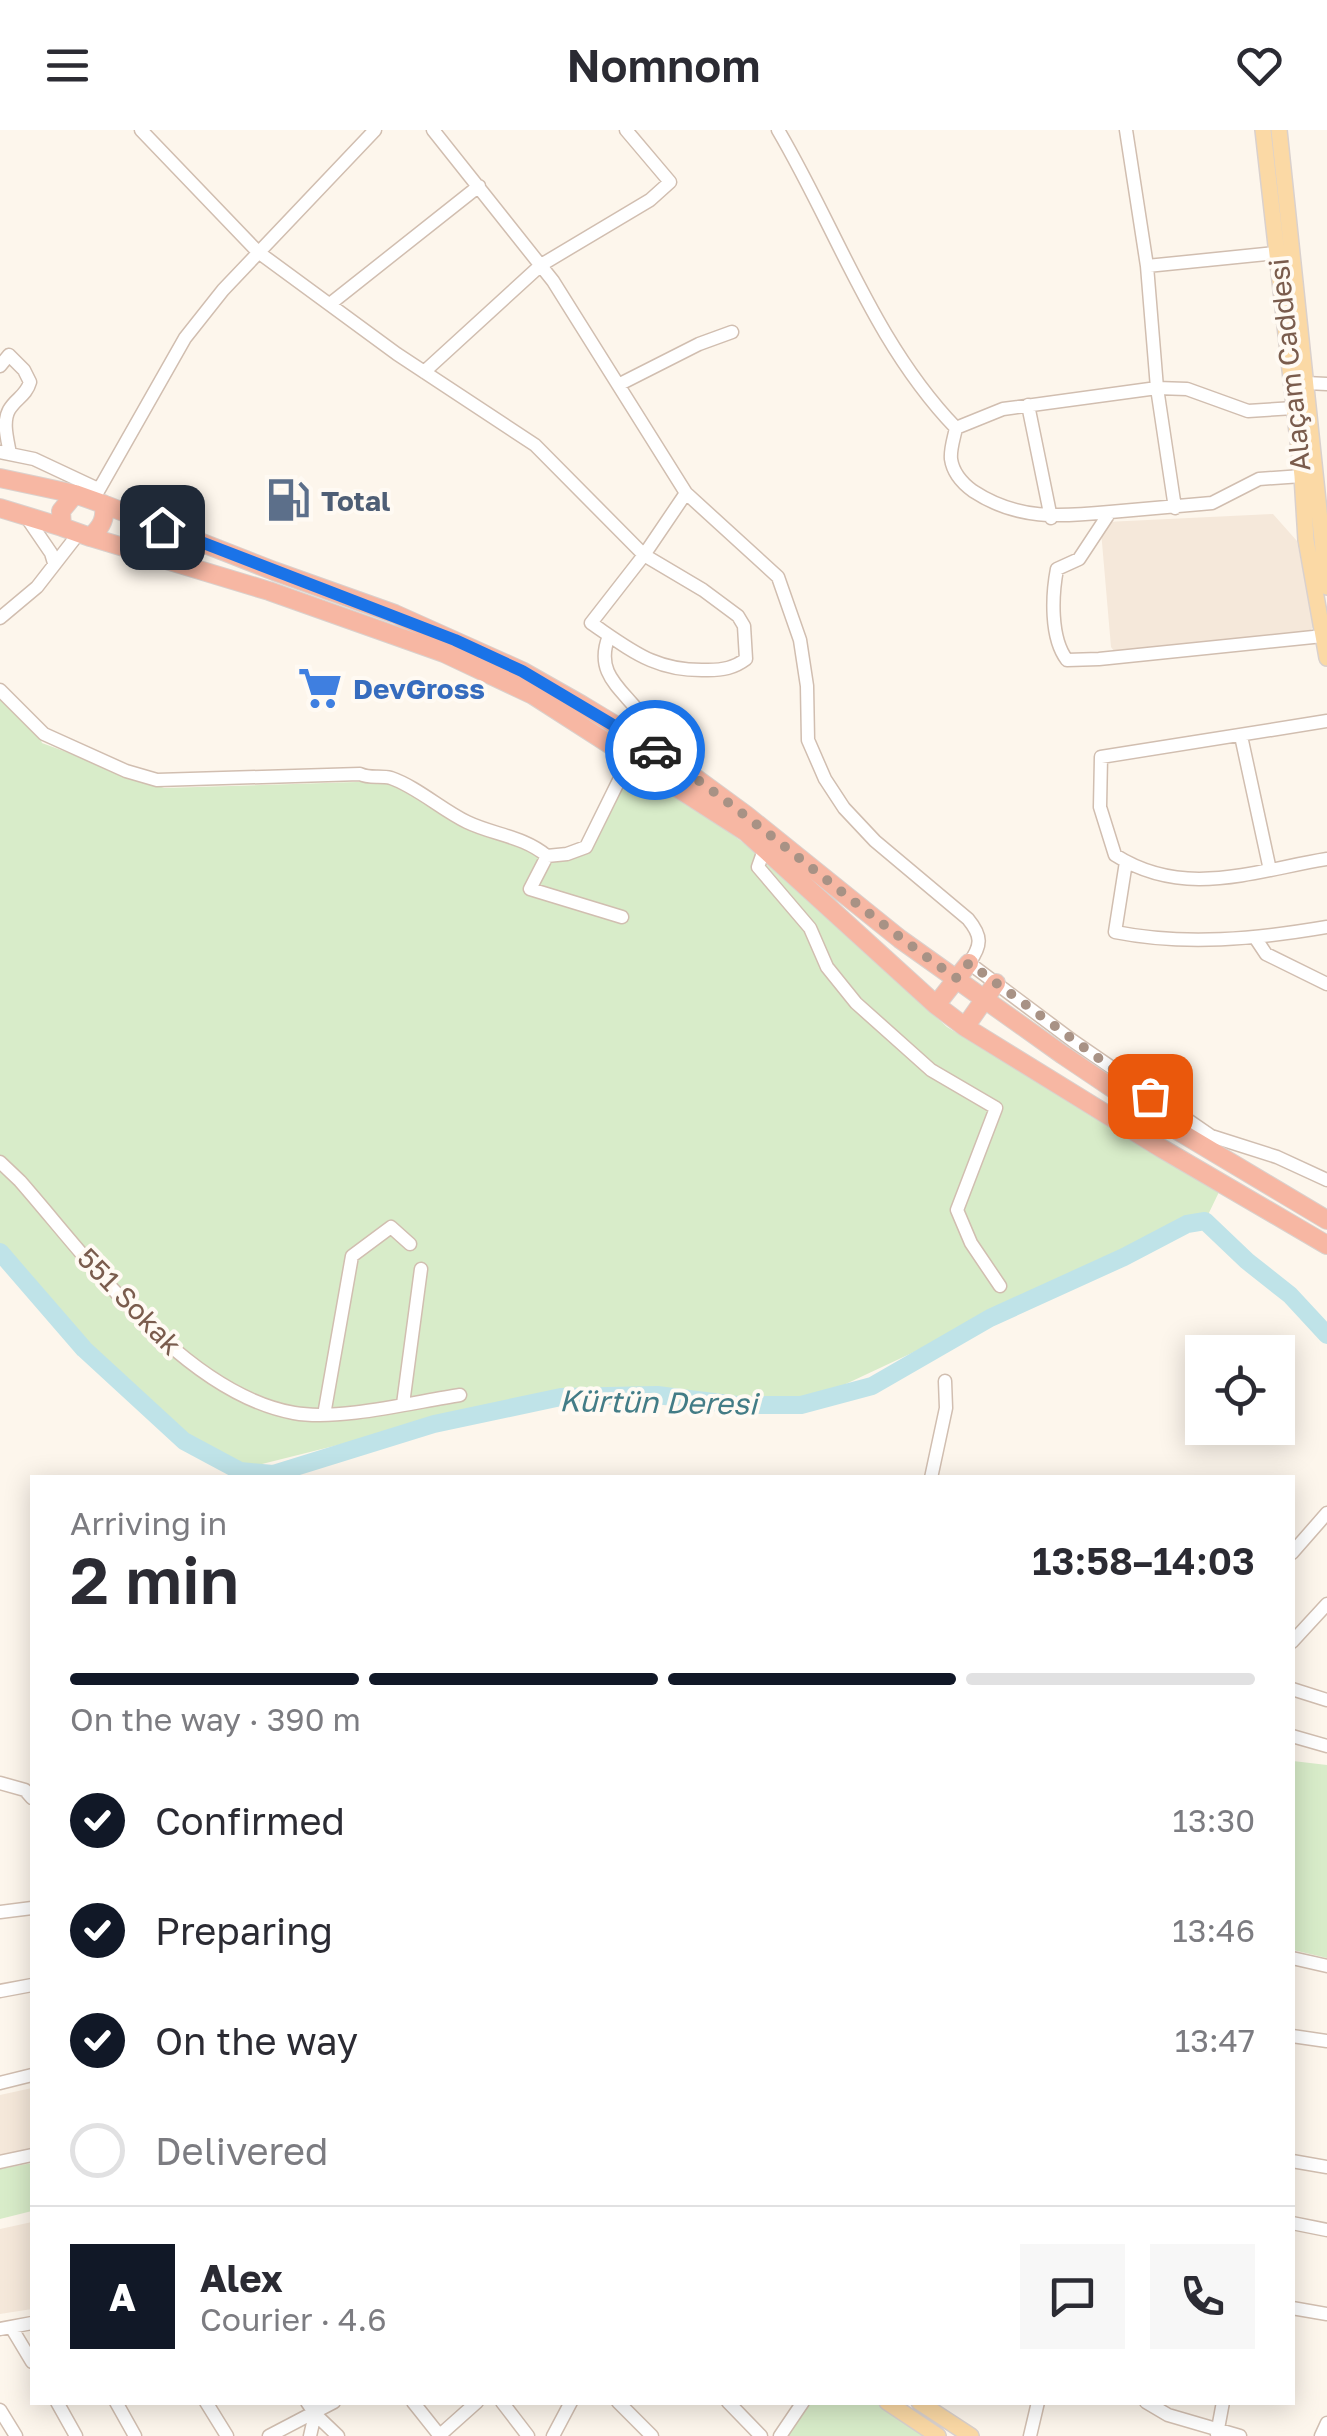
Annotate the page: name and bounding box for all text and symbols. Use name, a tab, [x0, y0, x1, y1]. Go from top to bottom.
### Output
icon: menu	[40, 38, 95, 93]
text: Nomnom	[566, 38, 761, 92]
icon: heart	[1232, 38, 1287, 93]
street label: Alaçam Caddesi	[1261, 257, 1317, 473]
fuel station icon: Total	[264, 476, 312, 524]
place label: Total	[321, 484, 390, 517]
pin	[120, 485, 205, 570]
icon: home	[135, 500, 190, 555]
supermarket icon: DevGross	[296, 664, 344, 712]
place label: DevGross	[353, 672, 485, 705]
courier	[605, 700, 705, 800]
icon: car	[628, 723, 683, 778]
pin	[1108, 1054, 1193, 1139]
icon: bag	[1123, 1069, 1178, 1124]
street label: 551 Sokak	[71, 1241, 189, 1361]
map controls	[1185, 1335, 1295, 1445]
button: locate	[1185, 1335, 1295, 1445]
water label: Kürtün Deresi	[559, 1382, 760, 1422]
text: Arriving in	[70, 1504, 227, 1542]
text: 13:58–14:03	[1032, 1538, 1255, 1583]
text: 2 min	[70, 1540, 239, 1618]
text: On the way · 390 m	[70, 1700, 361, 1738]
icon: check	[70, 1793, 125, 1848]
text: Confirmed	[155, 1798, 345, 1843]
text: 13:30	[1173, 1801, 1255, 1839]
icon: check	[70, 1903, 125, 1958]
text: Preparing	[155, 1908, 333, 1953]
text: 13:46	[1172, 1911, 1255, 1949]
icon: check	[70, 2013, 125, 2068]
text: On the way	[155, 2018, 358, 2063]
text: 13:47	[1175, 2021, 1255, 2059]
text: Delivered	[155, 2128, 328, 2173]
button: chat	[1020, 2244, 1125, 2349]
button: phone	[1150, 2244, 1255, 2349]
text: Alex	[200, 2255, 283, 2300]
text: A	[109, 2274, 136, 2319]
text: Courier · 4.6	[200, 2300, 387, 2338]

